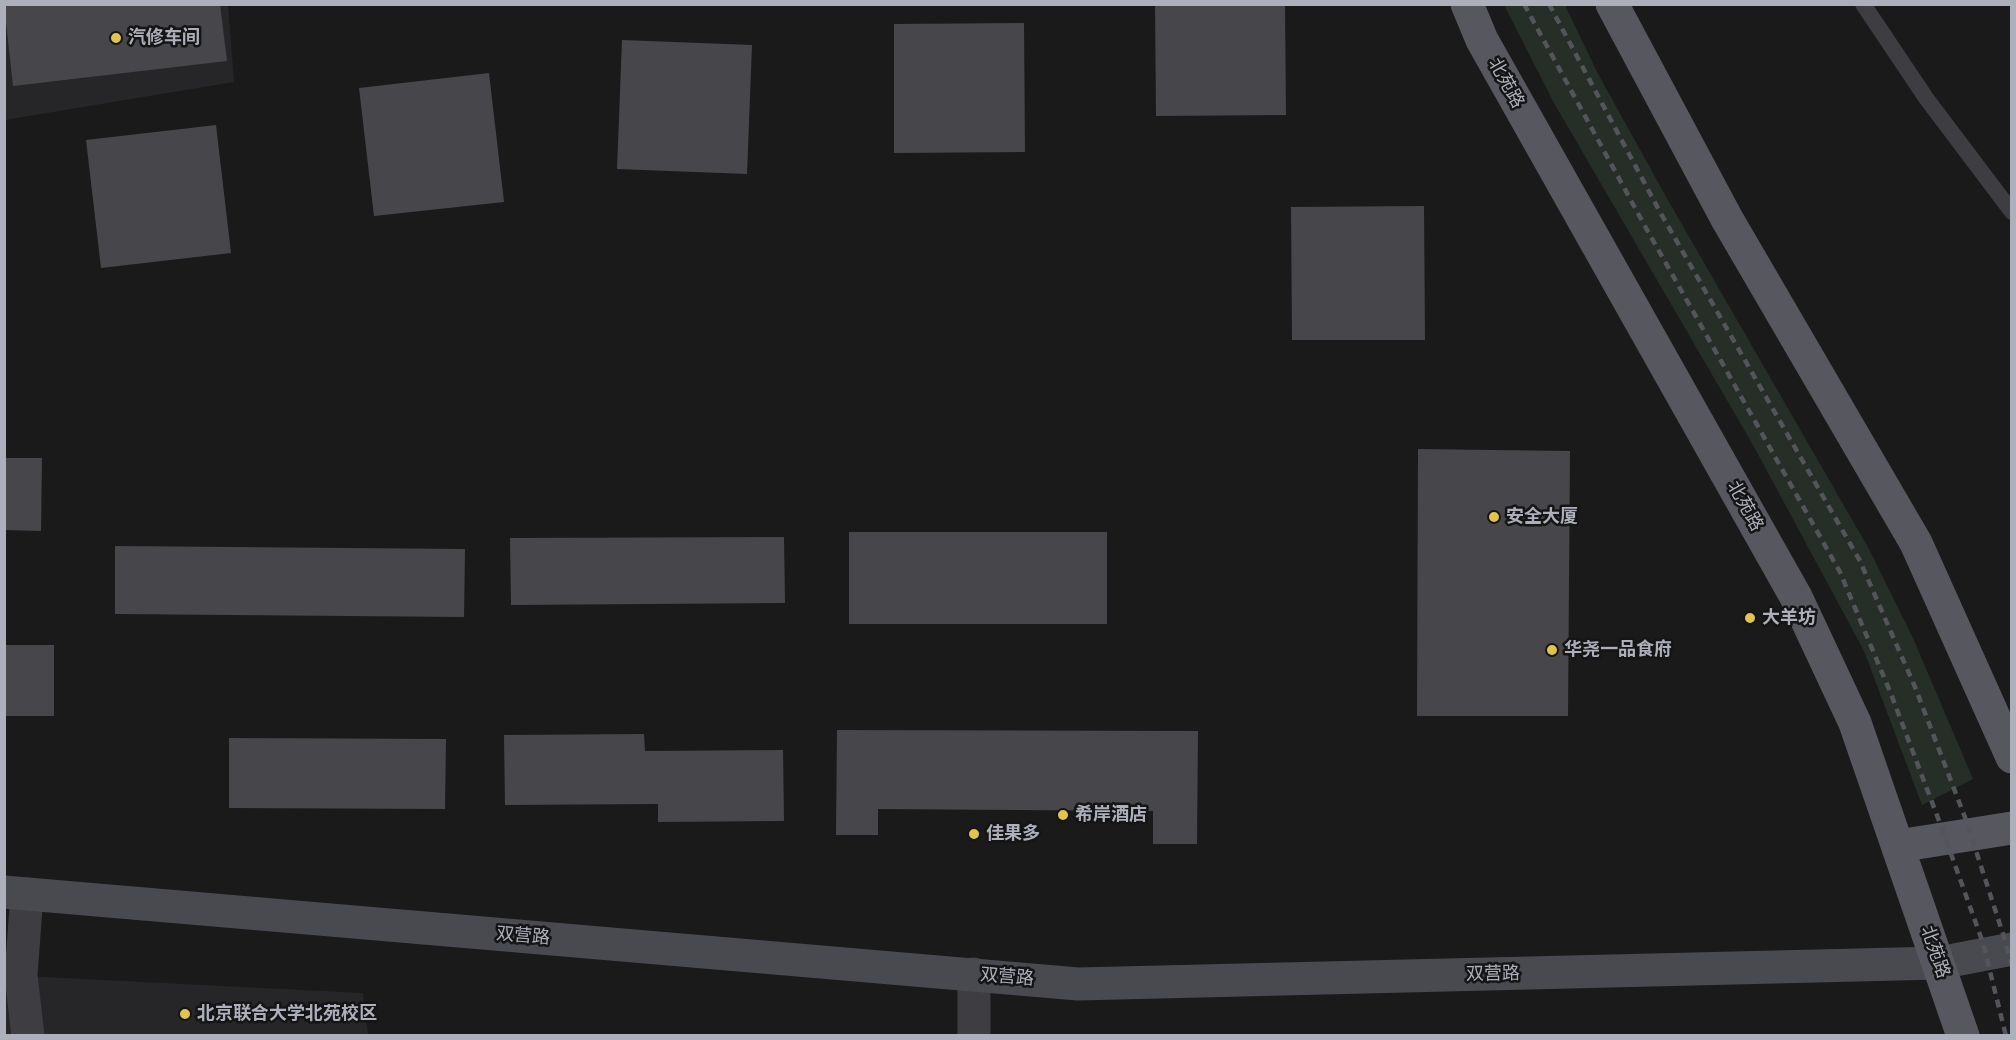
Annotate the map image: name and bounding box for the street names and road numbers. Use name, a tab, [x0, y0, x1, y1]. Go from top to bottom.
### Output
street label: 北苑路	[1483, 54, 1529, 112]
street label: 北苑路	[1722, 477, 1768, 535]
street label: 双营路	[495, 923, 551, 949]
street label: 北苑路	[1916, 923, 1954, 981]
street label: 双营路	[1466, 963, 1520, 985]
street label: 双营路	[979, 964, 1035, 990]

